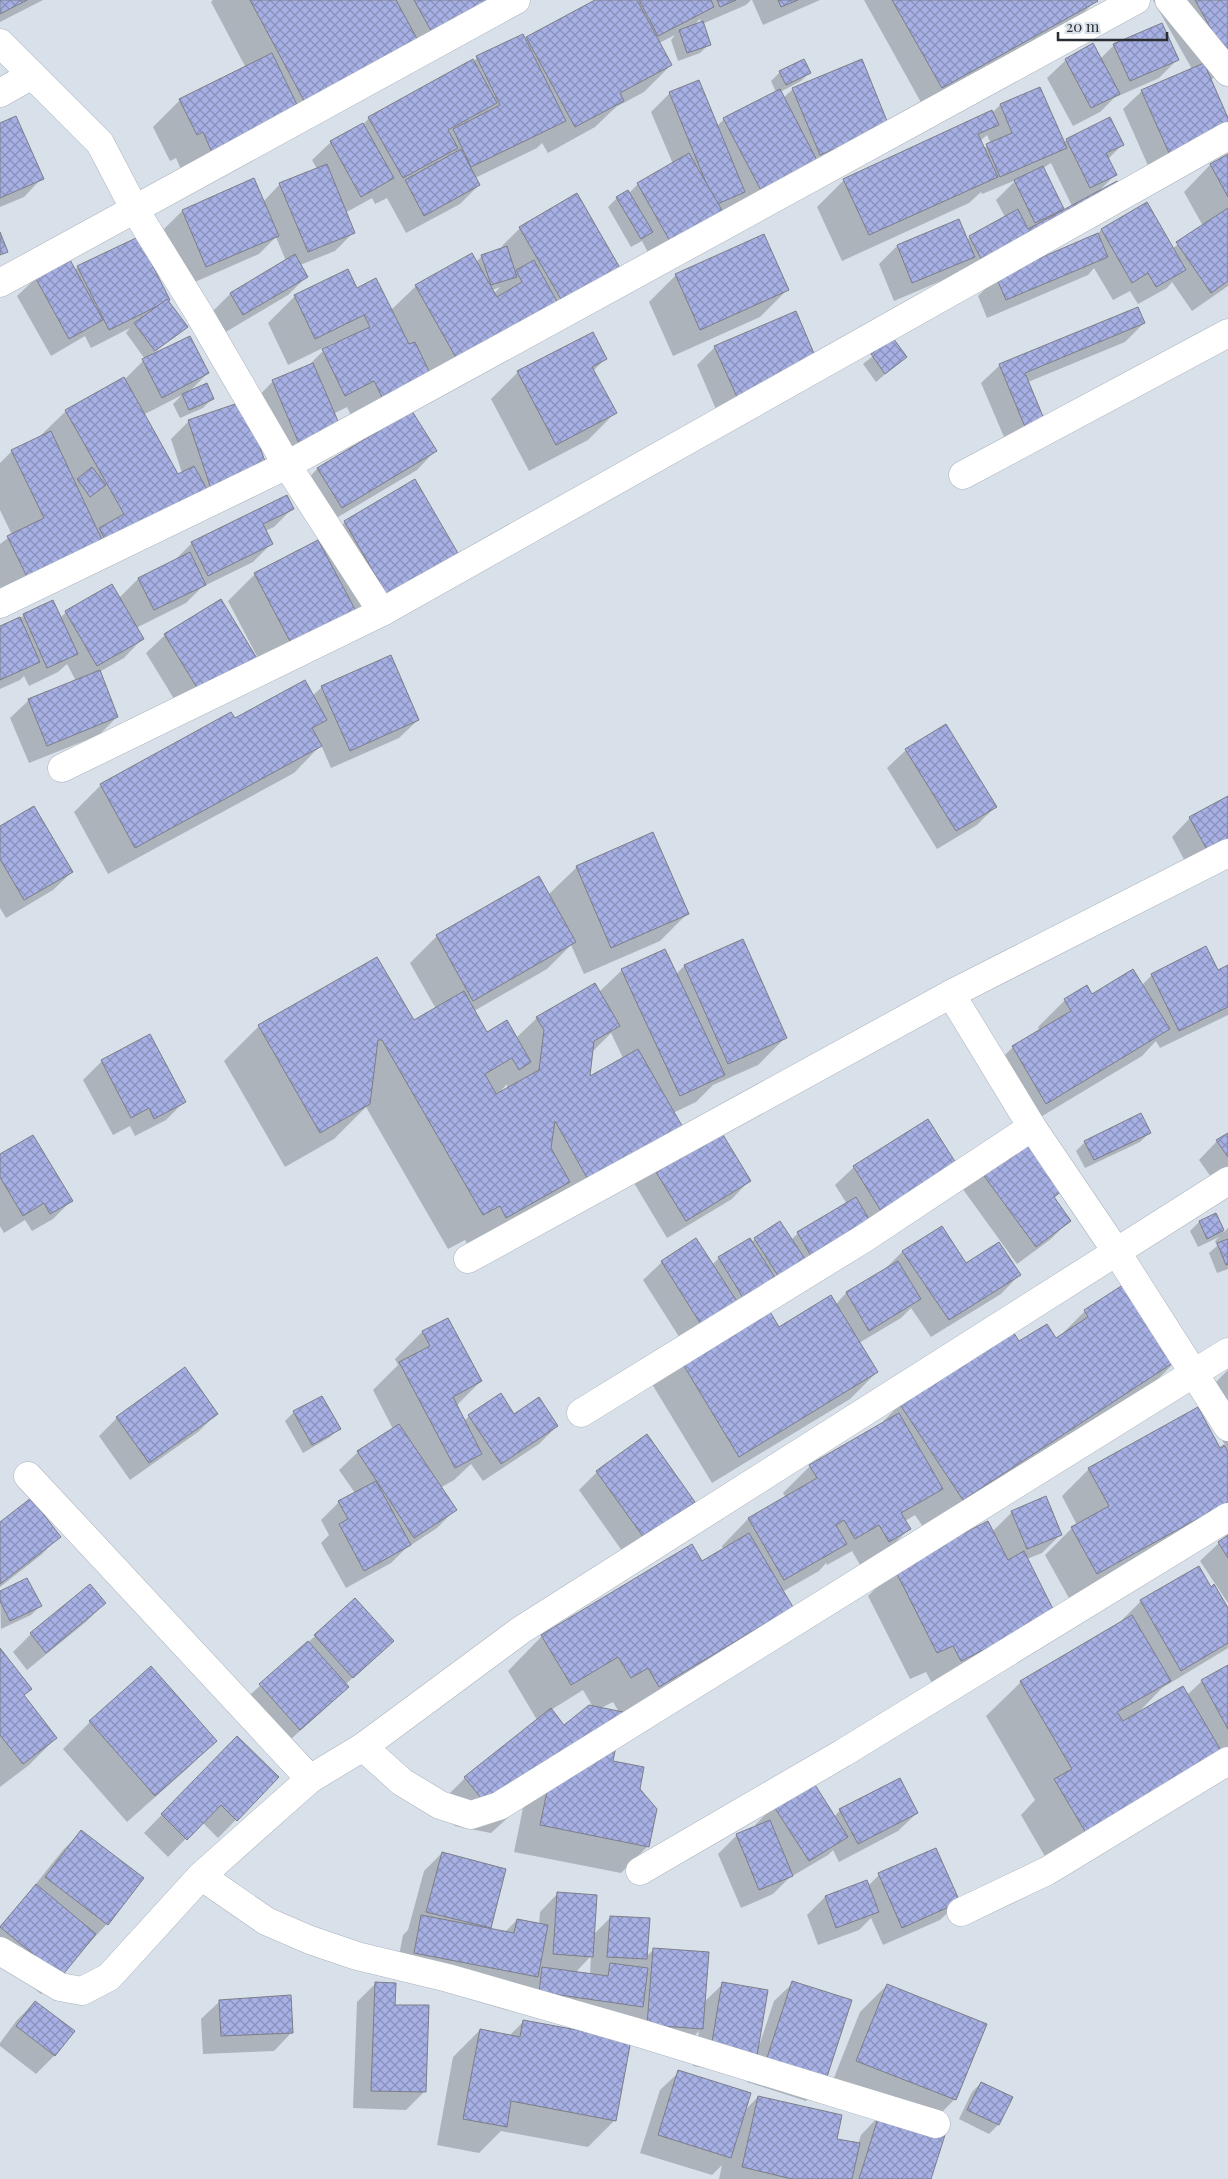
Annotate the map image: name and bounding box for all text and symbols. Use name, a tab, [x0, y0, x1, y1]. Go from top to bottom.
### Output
scale bar	[1058, 10, 1167, 42]
text: 20 m	[1066, 16, 1100, 36]

